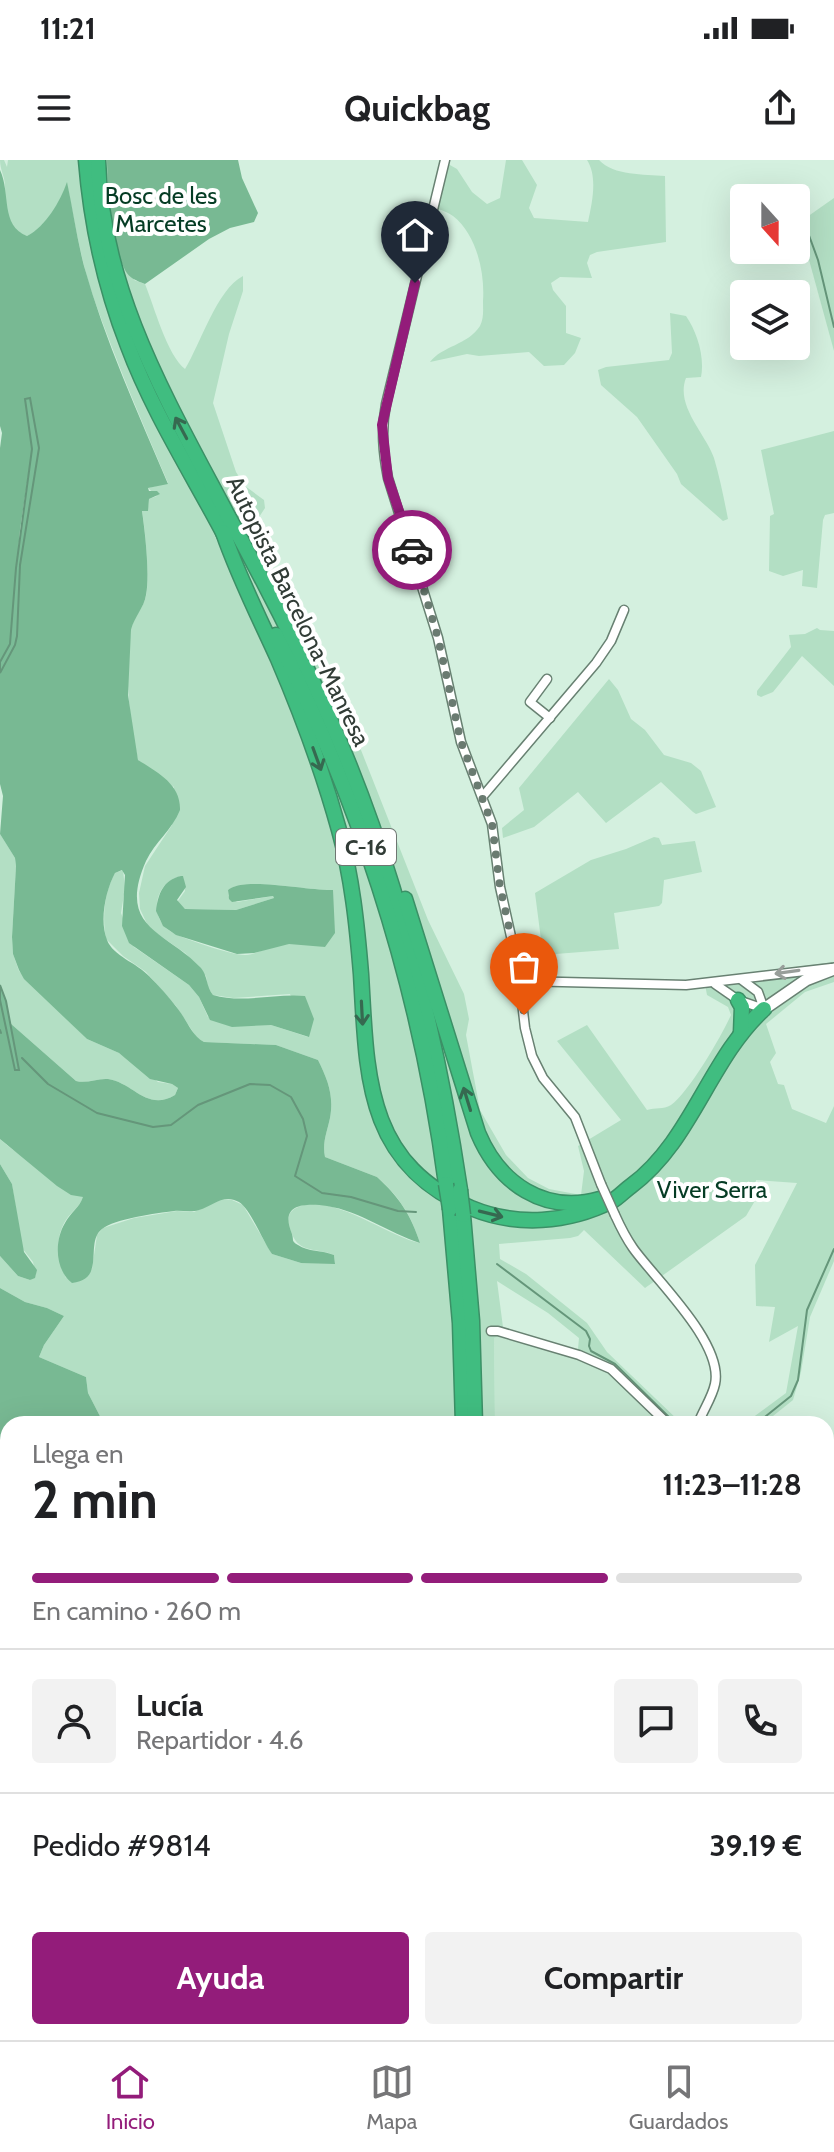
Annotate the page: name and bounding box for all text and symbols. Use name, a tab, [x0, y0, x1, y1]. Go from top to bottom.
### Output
text: 11:21	[40, 10, 96, 47]
icon: menu	[32, 86, 76, 130]
text: Quickbag	[344, 86, 490, 130]
icon: share	[758, 86, 802, 130]
park label: Bosc de les Marcetes	[105, 181, 217, 238]
north arrow	[730, 184, 810, 264]
map controls	[730, 184, 810, 360]
pin	[381, 201, 449, 283]
icon: home	[393, 213, 437, 257]
button: layers	[730, 280, 810, 360]
one-way arrow	[173, 417, 189, 440]
street label: Autopista Barcelona-Manresa	[220, 471, 377, 751]
courier	[372, 510, 452, 590]
icon: car	[390, 528, 434, 572]
one-way arrow	[310, 746, 325, 771]
road number: C-16	[336, 829, 396, 865]
pin	[490, 933, 558, 1015]
icon: bag	[502, 945, 546, 989]
one-way arrow	[774, 965, 800, 980]
one-way arrow	[355, 999, 370, 1026]
one-way arrow	[459, 1087, 474, 1113]
park label: Viver Serra	[657, 1175, 768, 1204]
one-way arrow	[478, 1208, 504, 1223]
text: Llega en	[32, 1438, 123, 1470]
text: 11:23–11:28	[662, 1466, 802, 1503]
text: 2 min	[32, 1468, 158, 1531]
text: En camino · 260 m	[32, 1595, 241, 1627]
button: person	[32, 1679, 116, 1763]
button: chat	[614, 1679, 698, 1763]
button: phone	[718, 1679, 802, 1763]
text: Lucía	[136, 1687, 203, 1724]
text: Repartidor · 4.6	[136, 1724, 304, 1756]
text: Pedido #9814	[32, 1827, 211, 1864]
text: 39.19 €	[709, 1827, 802, 1864]
button: Ayuda	[32, 1932, 409, 2024]
button: Compartir	[425, 1932, 802, 2024]
tab: Inicio	[106, 2060, 155, 2135]
tab: Mapa	[366, 2060, 417, 2135]
tab: Guardados	[629, 2060, 728, 2135]

